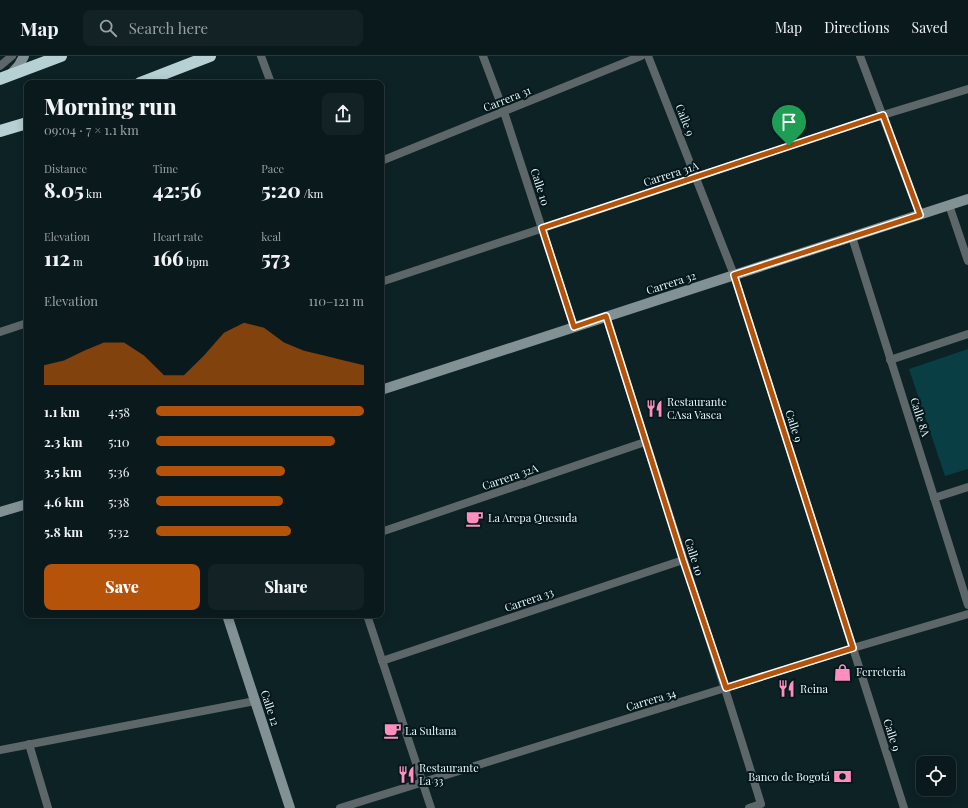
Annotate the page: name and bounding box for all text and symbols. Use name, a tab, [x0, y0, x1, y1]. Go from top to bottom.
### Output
search box	[83, 10, 363, 46]
text: Map	[20, 15, 59, 41]
icon: search	[97, 17, 119, 39]
text: Search here	[129, 18, 208, 38]
text: Map	[775, 18, 802, 37]
text: Directions	[824, 18, 890, 37]
text: Saved	[912, 18, 948, 37]
street label: Carrera 31	[481, 82, 533, 115]
text: Morning run	[44, 91, 177, 121]
button: share	[322, 93, 364, 135]
street label: Calle 9	[673, 102, 699, 138]
pin	[772, 105, 806, 146]
icon: arrive	[778, 111, 800, 133]
text: 09:04 · 7 × 1.1 km	[44, 121, 139, 138]
street label: Carrera 31A	[641, 158, 700, 189]
text: Distance	[44, 161, 87, 176]
text: Time	[153, 161, 178, 176]
text: Pace	[261, 161, 284, 176]
street label: Calle 10	[527, 166, 554, 208]
text: 8.05	[44, 176, 84, 203]
text: 42:56	[153, 176, 201, 203]
text: 5:20	[261, 176, 301, 203]
text: km	[84, 186, 102, 201]
text: /km	[301, 186, 323, 201]
text: Elevation	[44, 229, 90, 244]
text: Heart rate	[153, 229, 203, 244]
text: kcal	[261, 229, 281, 244]
text: 112	[44, 244, 70, 271]
text: 166	[153, 244, 183, 271]
text: 573	[261, 244, 290, 271]
text: m	[70, 254, 83, 269]
text: bpm	[183, 254, 209, 269]
street label: Carrera 32	[644, 267, 698, 298]
text: Elevation	[44, 292, 98, 309]
text: 110–121 m	[309, 292, 364, 309]
place label: Restaurante CAsa Vasca	[667, 394, 727, 422]
street label: Calle 8A	[907, 395, 934, 438]
restaurant icon: Restaurante CAsa Vasca	[644, 398, 664, 418]
text: 1.1 km	[44, 403, 80, 420]
text: 4:58	[108, 403, 130, 420]
street label: Calle 9	[782, 408, 807, 444]
text: 2.3 km	[44, 433, 82, 450]
text: 5:10	[108, 433, 129, 450]
street label: Carrera 32A	[480, 460, 540, 493]
text: 3.5 km	[44, 463, 82, 480]
text: 5:36	[108, 463, 129, 480]
text: 4.6 km	[44, 493, 84, 510]
text: 5:38	[108, 493, 129, 510]
cafe icon: La Arepa Quesuda	[465, 508, 485, 528]
place label: La Arepa Quesuda	[488, 510, 578, 525]
text: 5.8 km	[44, 523, 83, 540]
text: 5:32	[108, 523, 129, 540]
street label: Calle 10	[681, 536, 708, 578]
button: Save	[44, 564, 200, 610]
button: Share	[208, 564, 364, 610]
street label: Carrera 33	[502, 584, 555, 615]
shop icon: Ferreteria	[833, 662, 853, 682]
place label: Ferreteria	[856, 664, 906, 679]
restaurant icon: Reina	[777, 679, 797, 699]
place label: Reina	[800, 681, 828, 696]
street label: Carrera 34	[624, 685, 678, 714]
street label: Calle 12	[258, 688, 283, 728]
street label: Calle 9	[880, 717, 905, 753]
cafe icon: La Sultana	[382, 721, 402, 741]
place label: La Sultana	[405, 723, 457, 738]
map controls	[916, 756, 956, 796]
button: locate	[916, 756, 956, 796]
place label: Restaurante La 33	[419, 760, 479, 788]
restaurant icon: Restaurante La 33	[396, 764, 416, 784]
bank icon: Banco de Bogotá	[833, 767, 853, 787]
place label: Banco de Bogotá	[748, 769, 831, 784]

